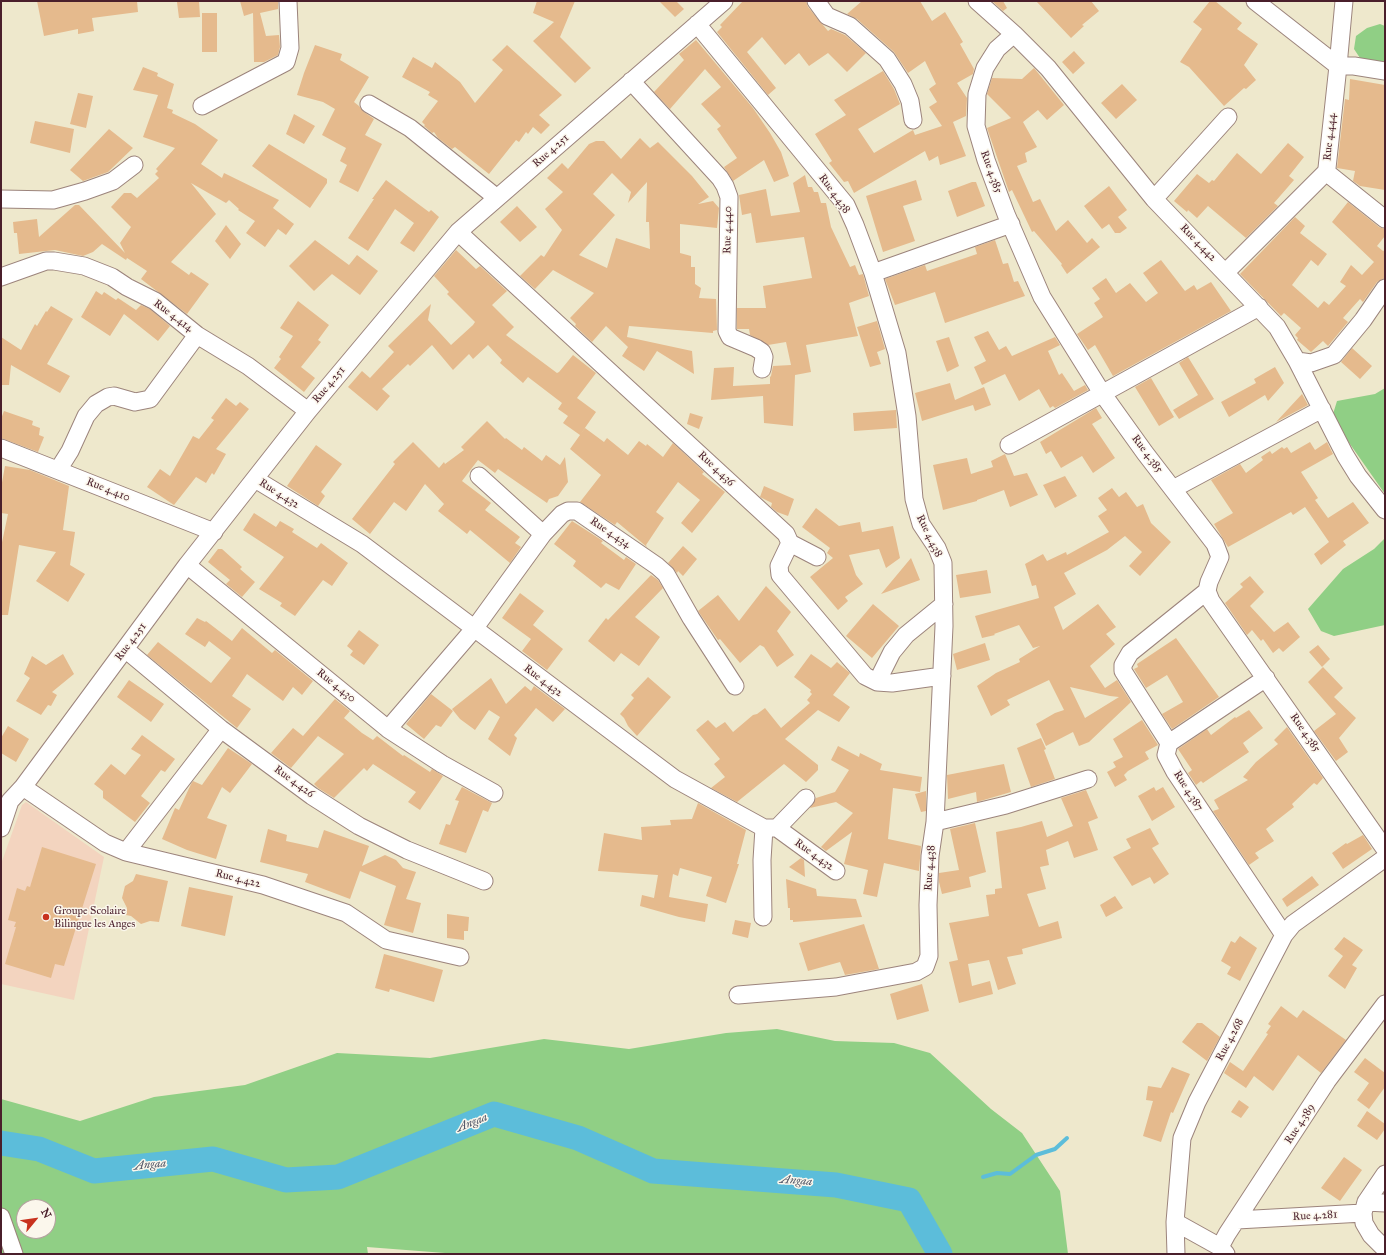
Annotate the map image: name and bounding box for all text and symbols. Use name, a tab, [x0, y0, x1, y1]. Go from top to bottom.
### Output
street label: Rue 4.444	[1321, 113, 1339, 161]
street label: Rue 4.251	[530, 132, 572, 170]
street label: Rue 4.385	[977, 149, 1005, 195]
street label: Rue 4.438	[815, 172, 853, 216]
street label: Rue 4.440	[721, 206, 735, 254]
street label: Rue 4.442	[1177, 222, 1219, 264]
street label: Rue 4.414	[151, 297, 195, 335]
street label: Rue 4.251	[310, 364, 348, 406]
street label: Rue 4.385	[1128, 432, 1166, 476]
street label: Rue 4.436	[695, 449, 737, 489]
street label: Rue 4.410	[84, 475, 132, 505]
street label: Rue 4.432	[256, 476, 302, 512]
street label: Rue 4.438	[913, 513, 945, 559]
street label: Rue 4.434	[587, 515, 633, 551]
street label: Rue 4.251	[113, 620, 149, 664]
street label: Rue 4.432	[521, 662, 565, 700]
street label: Rue 4.430	[314, 666, 358, 706]
street label: Rue 4.385	[1287, 711, 1323, 755]
street label: Rue 4.426	[271, 763, 317, 801]
street label: Rue 4.387	[1170, 768, 1206, 814]
street label: Rue 4.432	[792, 836, 836, 874]
street label: Rue 4.438	[922, 845, 938, 891]
street label: Rue 4.422	[214, 867, 262, 891]
place label: Groupe Scolaire Bilingue les Anges	[54, 904, 135, 930]
marker: Groupe Scolaire Bilingue les Anges	[41, 912, 51, 922]
street label: Rue 4.268	[1213, 1017, 1247, 1063]
street label: Rue 4.389	[1282, 1101, 1318, 1147]
water label: Angaa	[454, 1110, 490, 1136]
water label: Angaa	[133, 1156, 167, 1174]
water label: Angaa	[779, 1173, 813, 1189]
north arrow	[16, 1199, 56, 1239]
text: N	[38, 1206, 54, 1221]
street label: Rue 4.281	[1292, 1208, 1338, 1224]

